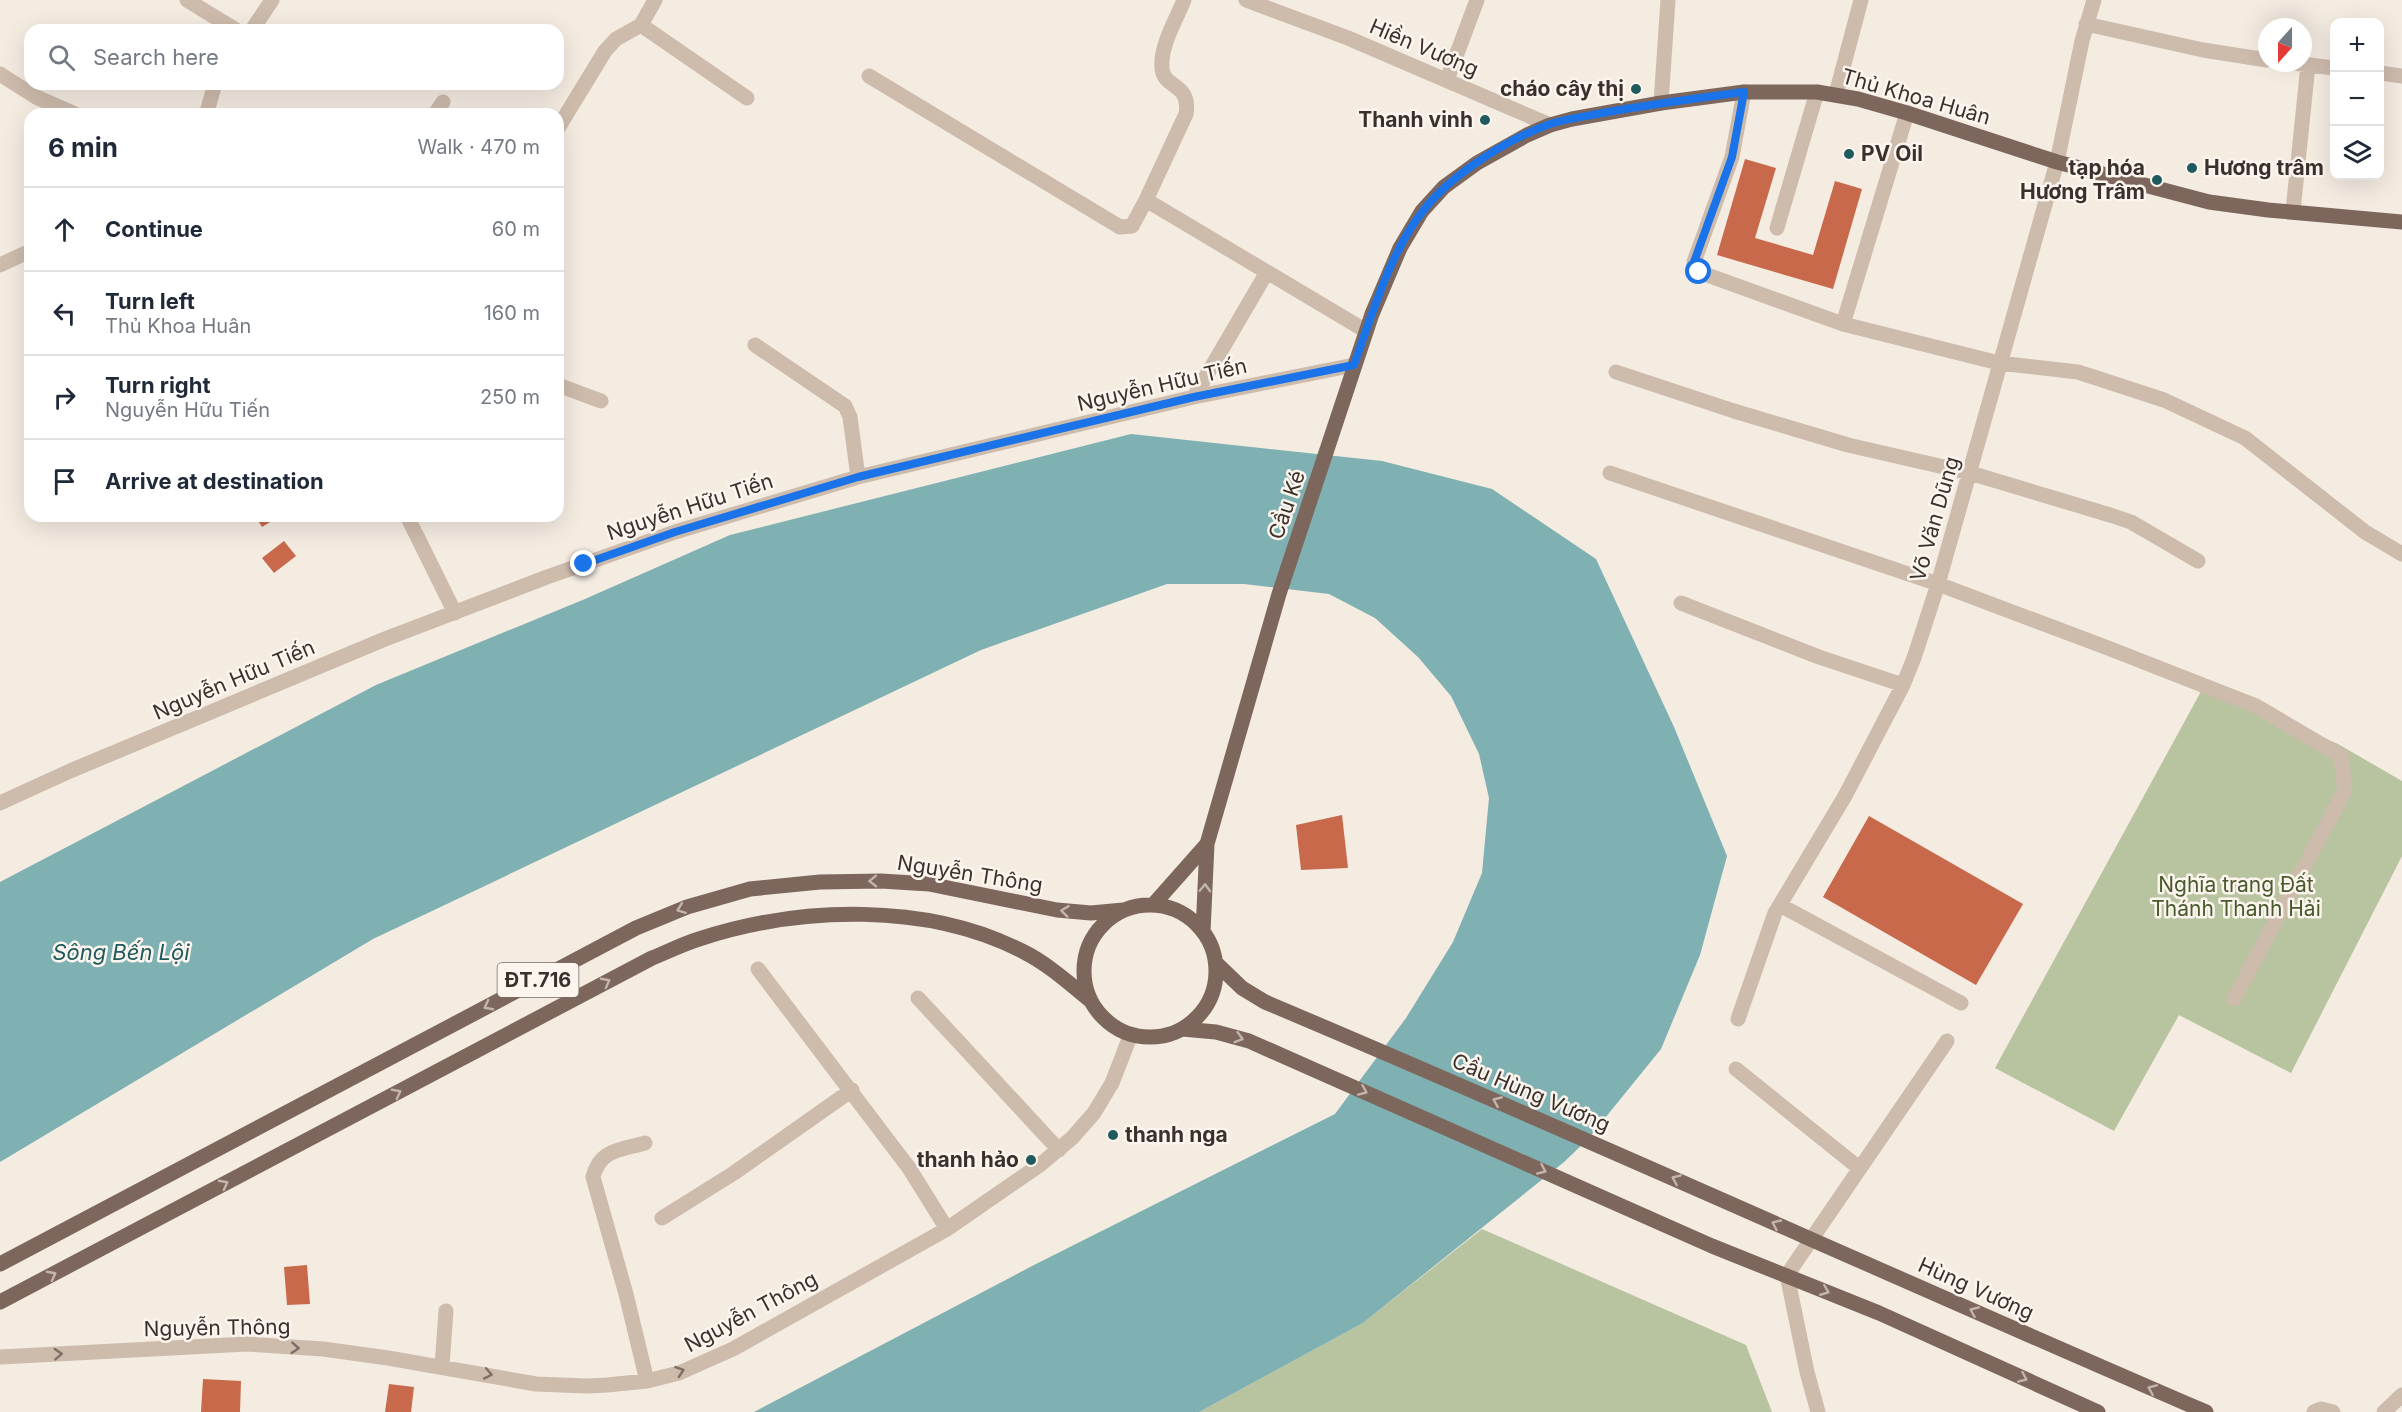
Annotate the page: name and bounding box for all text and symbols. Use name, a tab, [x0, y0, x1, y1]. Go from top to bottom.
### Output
street label: Hiền Vương	[1366, 13, 1482, 82]
north arrow	[2258, 18, 2312, 72]
map controls	[2330, 18, 2384, 180]
button: +	[2330, 18, 2384, 72]
search box	[24, 24, 564, 90]
icon: search	[45, 41, 78, 74]
text: Search here	[93, 44, 219, 70]
street label: Thủ Khoa Huân	[1839, 63, 1993, 130]
button: −	[2330, 72, 2384, 126]
place label: cháo cây thị	[1500, 76, 1624, 101]
marker: cháo cây thị	[1629, 82, 1643, 96]
place label: Thanh vinh	[1358, 107, 1473, 132]
marker: Thanh vinh	[1478, 113, 1492, 127]
button: layers	[2330, 126, 2384, 180]
text: 6 min	[48, 132, 118, 163]
text: Walk · 470 m	[418, 135, 540, 159]
place label: PV Oil	[1861, 141, 1923, 166]
marker: PV Oil	[1842, 147, 1856, 161]
place label: tạp hóa Hương Trâm	[2020, 155, 2145, 204]
place label: Hương trâm	[2204, 155, 2324, 180]
marker: Hương trâm	[2185, 161, 2199, 175]
marker: tạp hóa Hương Trâm	[2150, 173, 2164, 187]
icon: ahead	[48, 213, 81, 246]
text: Continue	[105, 216, 203, 242]
text: 60 m	[492, 217, 540, 241]
route start	[1685, 258, 1711, 284]
text: Turn left	[105, 288, 195, 314]
icon: left	[48, 297, 81, 330]
text: 160 m	[484, 301, 540, 325]
text: Thủ Khoa Huân	[105, 314, 251, 338]
street label: Nguyễn Hữu Tiến	[1075, 353, 1249, 416]
text: Turn right	[105, 372, 211, 398]
icon: right	[48, 381, 81, 414]
text: 250 m	[480, 385, 540, 409]
text: Nguyễn Hữu Tiến	[105, 398, 270, 422]
street label: Võ Văn Dũng	[1905, 454, 1964, 584]
icon: arrive	[48, 465, 81, 498]
street label: Cầu Ké	[1263, 467, 1310, 542]
text: Arrive at destination	[105, 468, 324, 494]
street label: Nguyễn Hữu Tiến	[604, 468, 776, 545]
route end	[570, 550, 596, 576]
street label: Nguyễn Hữu Tiến	[149, 634, 318, 725]
street label: Nguyễn Thông	[896, 850, 1045, 897]
park label: Nghĩa trang Đất Thánh Thanh Hải	[2151, 872, 2321, 921]
one-way arrow	[868, 875, 877, 887]
one-way arrow	[1199, 884, 1211, 893]
one-way arrow	[676, 902, 687, 915]
one-way arrow	[1061, 905, 1070, 917]
water label: Sông Bến Lội	[52, 939, 190, 965]
road number: ĐT.716	[498, 963, 578, 997]
one-way arrow	[600, 978, 611, 989]
one-way arrow	[484, 999, 494, 1010]
one-way arrow	[1234, 1031, 1244, 1043]
street label: Cầu Hùng Vương	[1448, 1048, 1614, 1137]
one-way arrow	[1357, 1084, 1368, 1096]
one-way arrow	[390, 1089, 401, 1100]
one-way arrow	[1492, 1097, 1503, 1109]
place label: thanh nga	[1125, 1122, 1228, 1147]
marker: thanh nga	[1106, 1128, 1120, 1142]
place label: thanh hảo	[917, 1147, 1019, 1172]
marker: thanh hảo	[1024, 1153, 1038, 1167]
one-way arrow	[1535, 1163, 1546, 1175]
one-way arrow	[1671, 1174, 1682, 1186]
one-way arrow	[218, 1180, 229, 1191]
one-way arrow	[1771, 1219, 1782, 1231]
street label: Hùng Vương	[1915, 1252, 2038, 1325]
street label: Nguyễn Thông	[680, 1266, 821, 1357]
one-way arrow	[45, 1271, 56, 1282]
one-way arrow	[1819, 1284, 1830, 1296]
one-way arrow	[1969, 1306, 1980, 1318]
street label: Nguyễn Thông	[143, 1314, 291, 1341]
one-way arrow	[291, 1341, 300, 1354]
one-way arrow	[54, 1347, 63, 1360]
one-way arrow	[675, 1366, 685, 1379]
one-way arrow	[483, 1367, 493, 1380]
one-way arrow	[2017, 1371, 2028, 1383]
one-way arrow	[2148, 1384, 2159, 1396]

